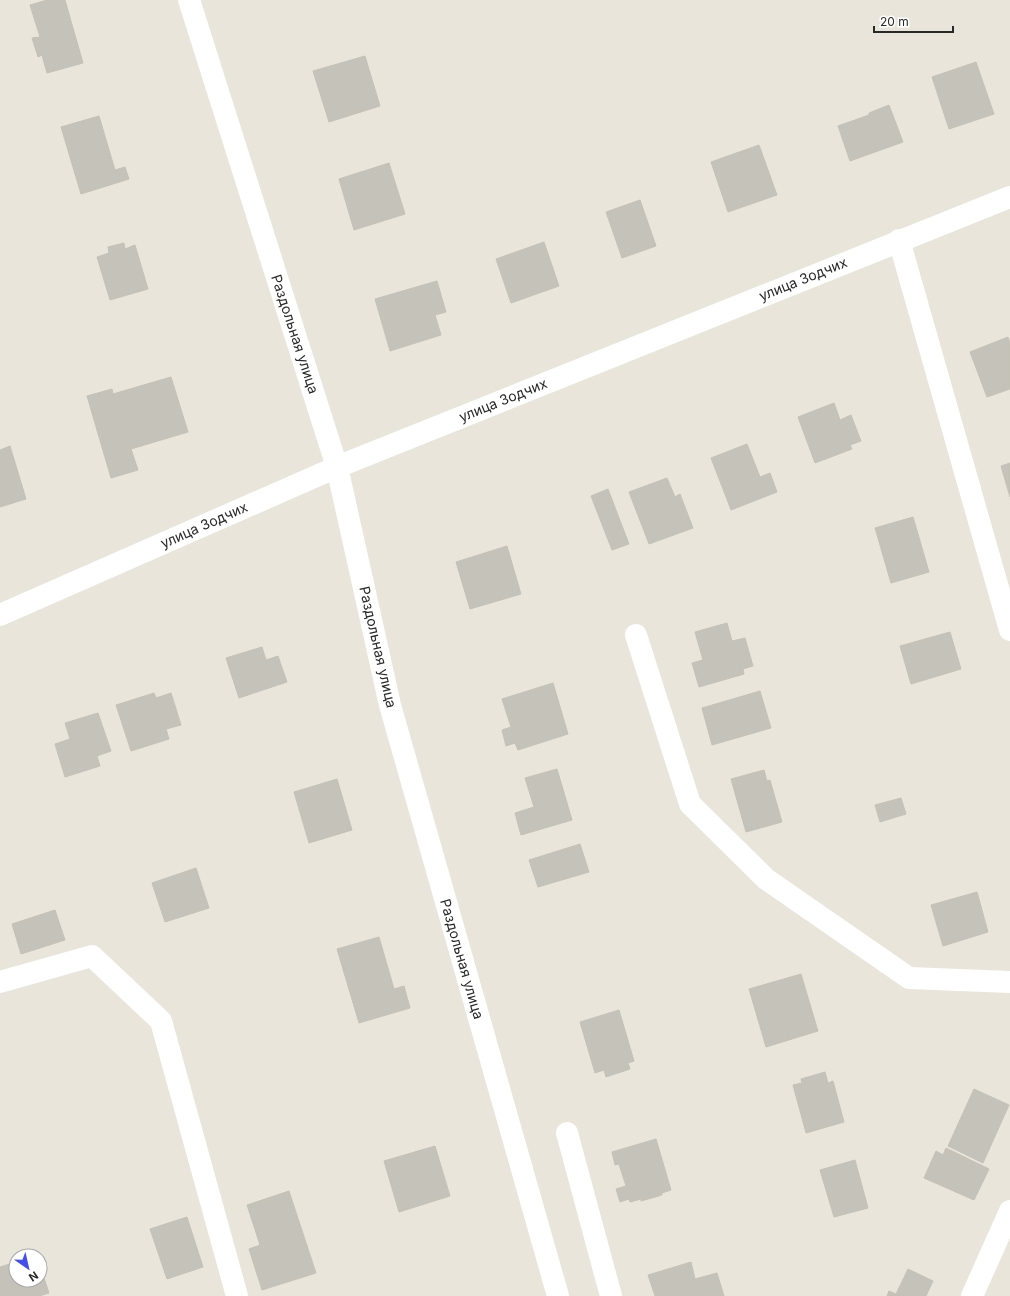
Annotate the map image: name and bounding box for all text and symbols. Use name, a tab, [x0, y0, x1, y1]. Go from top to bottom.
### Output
scale bar	[874, 8, 953, 34]
text: 20 m	[880, 14, 909, 29]
street label: улица Зодчих	[756, 253, 850, 304]
street label: Раздольная улица	[268, 272, 323, 396]
street label: улица Зодчих	[456, 374, 550, 425]
street label: улица Зодчих	[158, 498, 250, 551]
street label: Раздольная улица	[356, 584, 401, 709]
street label: Раздольная улица	[437, 897, 488, 1021]
north arrow	[8, 1248, 48, 1288]
text: N	[26, 1268, 41, 1284]

